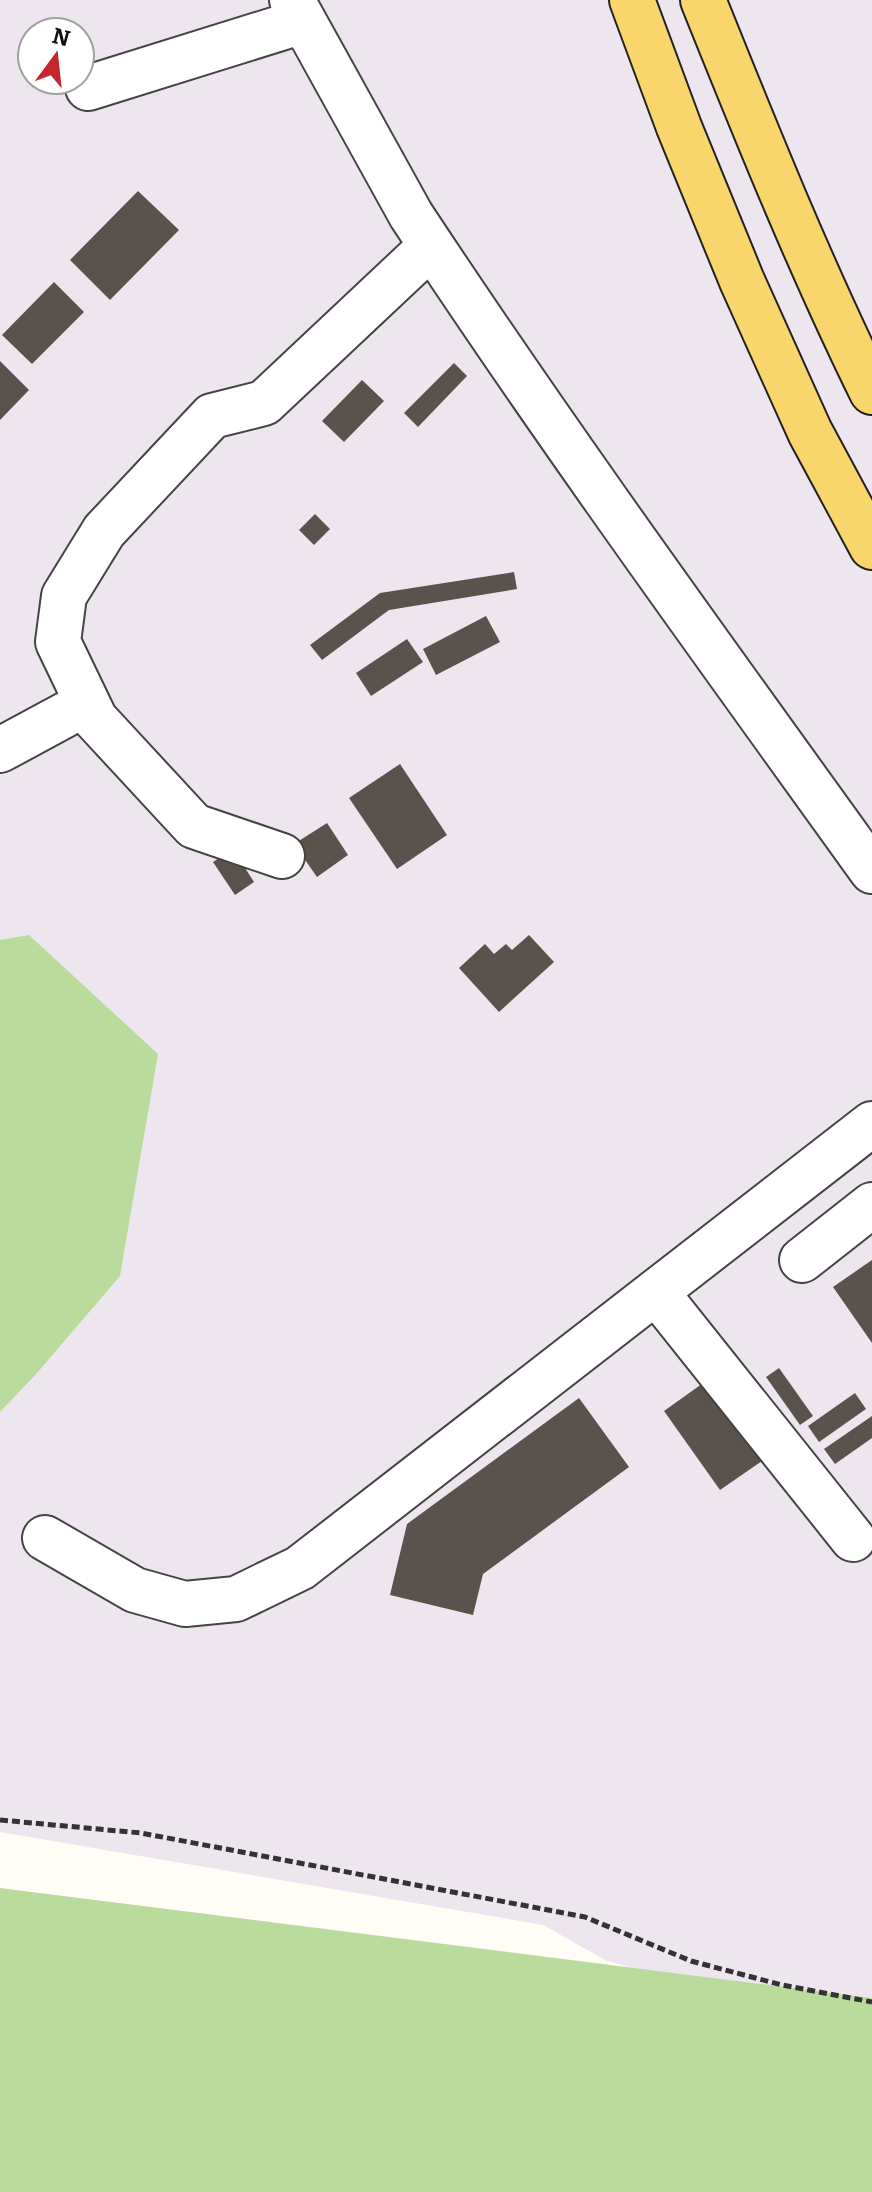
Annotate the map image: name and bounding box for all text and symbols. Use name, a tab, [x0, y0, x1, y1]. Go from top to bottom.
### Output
north arrow	[16, 16, 96, 96]
text: N	[49, 22, 73, 52]

